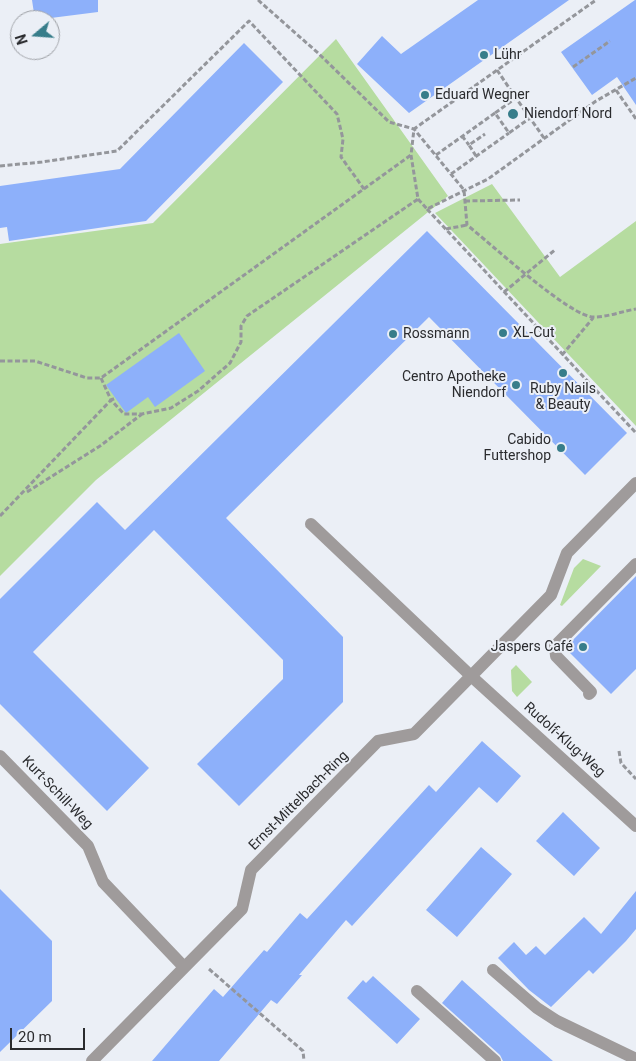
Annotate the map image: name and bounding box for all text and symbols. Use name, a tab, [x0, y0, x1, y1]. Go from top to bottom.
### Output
north arrow	[10, 10, 60, 60]
text: N	[13, 32, 31, 47]
place label: Lühr	[494, 47, 521, 63]
marker: Lühr	[478, 49, 490, 61]
place label: Eduard Wegner	[435, 87, 529, 103]
marker: Eduard Wegner	[419, 89, 431, 101]
place label: Niendorf Nord	[524, 106, 612, 122]
marker: Niendorf Nord	[506, 107, 520, 121]
place label: XL-Cut	[513, 325, 555, 341]
place label: Rossmann	[403, 326, 469, 342]
marker: XL-Cut	[497, 327, 509, 339]
marker: Rossmann	[387, 328, 399, 340]
marker: Ruby Nails & Beauty	[557, 367, 569, 379]
place label: Centro Apotheke Niendorf	[402, 369, 506, 402]
marker: Centro Apotheke Niendorf	[510, 379, 522, 391]
place label: Ruby Nails & Beauty	[530, 381, 596, 414]
place label: Cabido Futtershop	[484, 432, 551, 464]
marker: Cabido Futtershop	[555, 442, 567, 454]
place label: Jaspers Café	[491, 639, 573, 655]
marker: Jaspers Café	[577, 641, 589, 653]
street label: Rudolf-Klug-Weg	[520, 699, 608, 781]
street label: Ernst-Mittelbach-Ring	[246, 748, 352, 854]
street label: Kurt-Schill-Weg	[18, 753, 96, 833]
scale bar	[12, 1018, 88, 1050]
text: 20 m	[18, 1028, 52, 1046]

